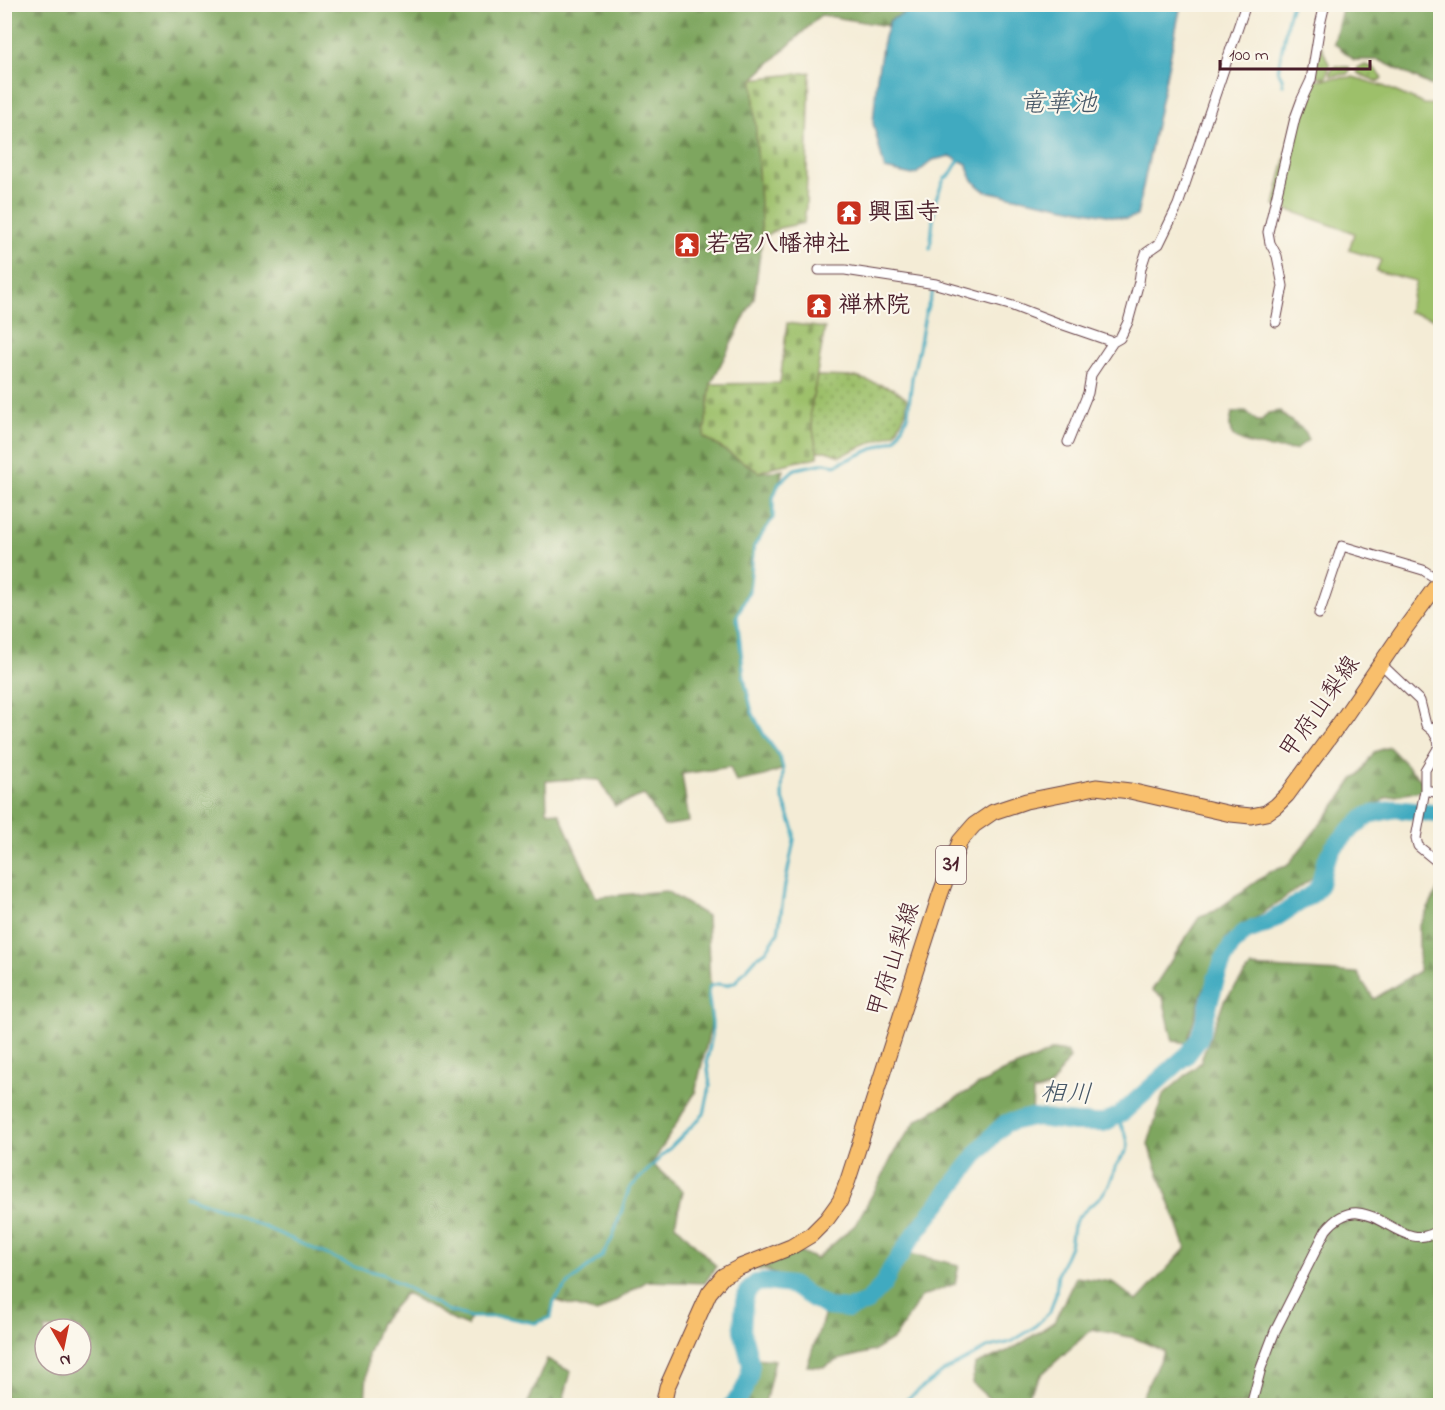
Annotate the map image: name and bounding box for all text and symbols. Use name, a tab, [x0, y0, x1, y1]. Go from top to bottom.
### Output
scale bar	[1220, 33, 1370, 71]
text: 100 m	[1229, 43, 1269, 69]
water label: 竜華池	[1019, 86, 1098, 124]
place label: 興国寺	[868, 196, 940, 231]
temple icon: 興国寺	[834, 198, 864, 228]
place label: 若宮八幡神社	[706, 228, 850, 263]
temple icon: 若宮八幡神社	[672, 230, 702, 260]
place label: 禅林院	[838, 289, 910, 324]
temple icon: 禅林院	[804, 291, 834, 321]
street label: 甲府山梨線	[1272, 649, 1370, 767]
road number: 31	[936, 846, 966, 884]
street label: 甲府山梨線	[860, 898, 930, 1022]
water label: 相川	[1039, 1075, 1093, 1115]
north arrow	[33, 1317, 93, 1377]
text: N	[58, 1347, 72, 1373]

